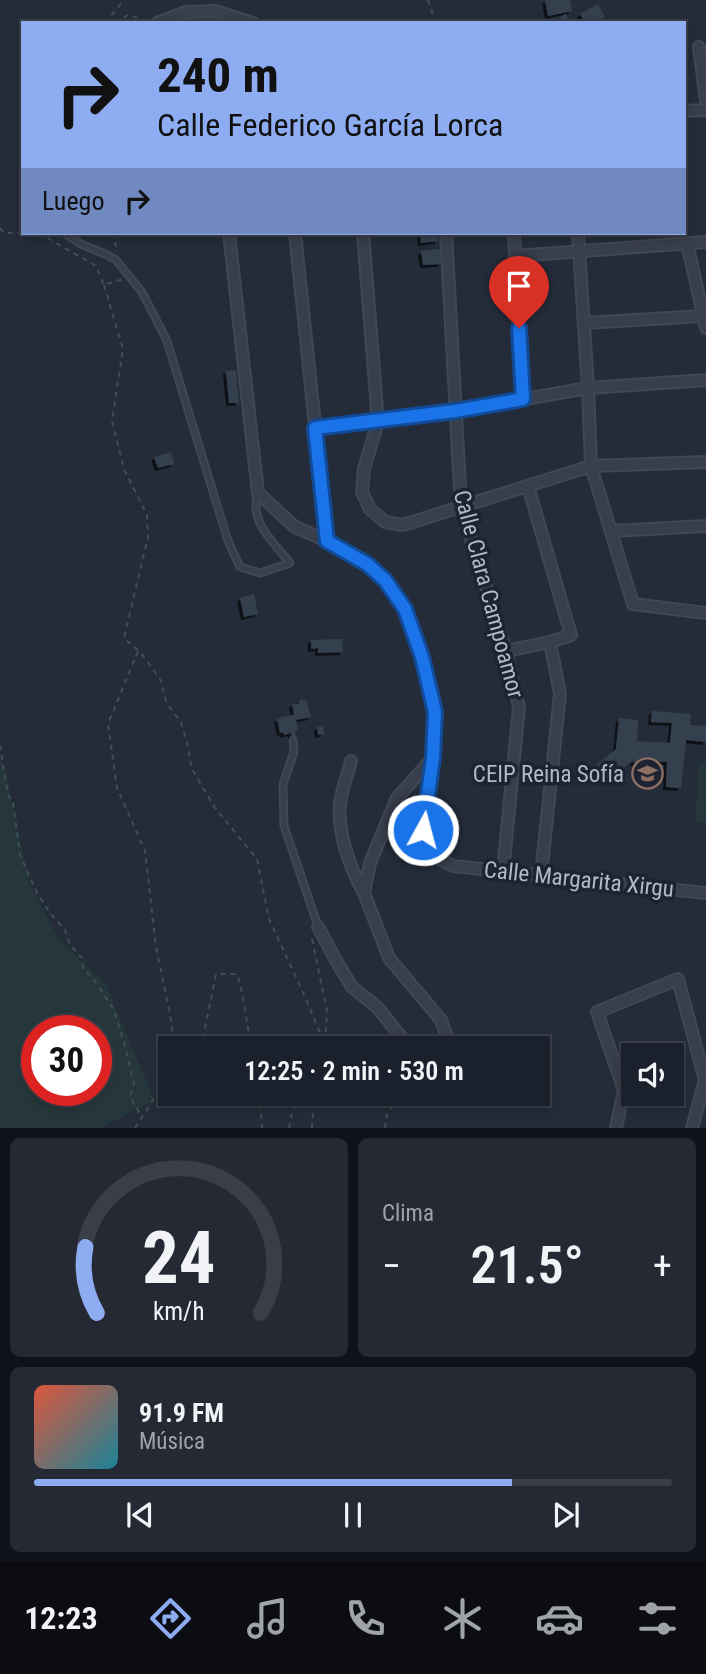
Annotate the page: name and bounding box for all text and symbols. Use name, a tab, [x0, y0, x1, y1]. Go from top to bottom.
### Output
text: 240 m	[157, 47, 279, 104]
icon: right	[42, 49, 133, 140]
text: Calle Federico García Lorca	[157, 106, 503, 144]
icon: right	[118, 182, 156, 220]
text: Luego	[42, 186, 104, 216]
pin	[489, 256, 549, 328]
icon: arrive	[500, 267, 538, 305]
street label: Calle Clara Campoamor	[448, 487, 529, 701]
school or university icon: CEIP Reina Sofía	[630, 757, 664, 791]
place label: CEIP Reina Sofía	[473, 761, 624, 788]
position arrow	[386, 793, 460, 867]
street label: Calle Margarita Xirgu	[483, 856, 675, 903]
speed limit sign: 30	[21, 1015, 112, 1106]
map controls	[621, 1043, 684, 1106]
button: sound	[621, 1043, 684, 1106]
text: 12:25 · 2 min · 530 m	[244, 1056, 464, 1086]
text: Clima	[382, 1200, 434, 1227]
text: 24	[142, 1216, 216, 1302]
text: 21.5°	[470, 1235, 584, 1296]
text: −	[382, 1244, 401, 1288]
text: +	[653, 1244, 672, 1288]
text: km/h	[153, 1297, 205, 1326]
text: 91.9 FM	[139, 1398, 224, 1428]
text: Música	[139, 1428, 205, 1455]
icon: previous	[121, 1496, 159, 1534]
icon: pause	[334, 1496, 372, 1534]
icon: next	[547, 1496, 585, 1534]
icon: directions	[146, 1594, 195, 1643]
icon: music	[243, 1594, 292, 1643]
icon: phone	[341, 1594, 390, 1643]
icon: climate	[438, 1594, 487, 1643]
icon: car	[535, 1594, 584, 1643]
icon: filters	[633, 1594, 682, 1643]
text: 12:23	[24, 1599, 98, 1637]

